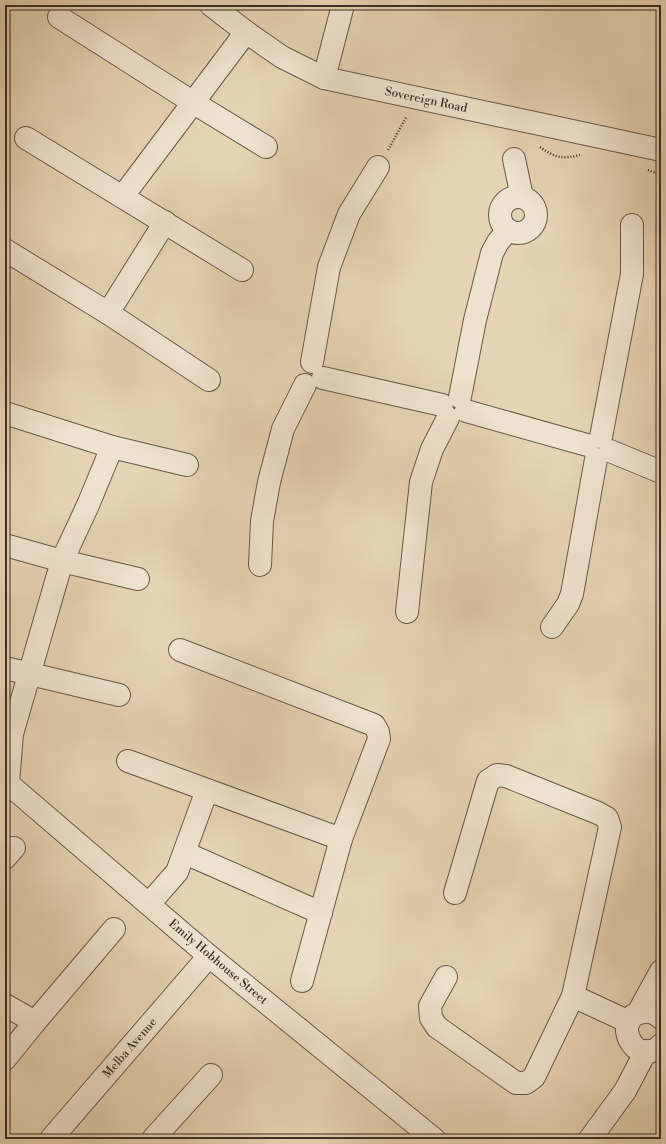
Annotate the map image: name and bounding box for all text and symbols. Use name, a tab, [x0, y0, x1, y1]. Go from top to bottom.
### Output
street label: Sovereign Road	[383, 84, 469, 116]
street label: Emily Hobhouse Street	[165, 916, 271, 1008]
street label: Melba Avenue	[100, 1015, 160, 1081]

